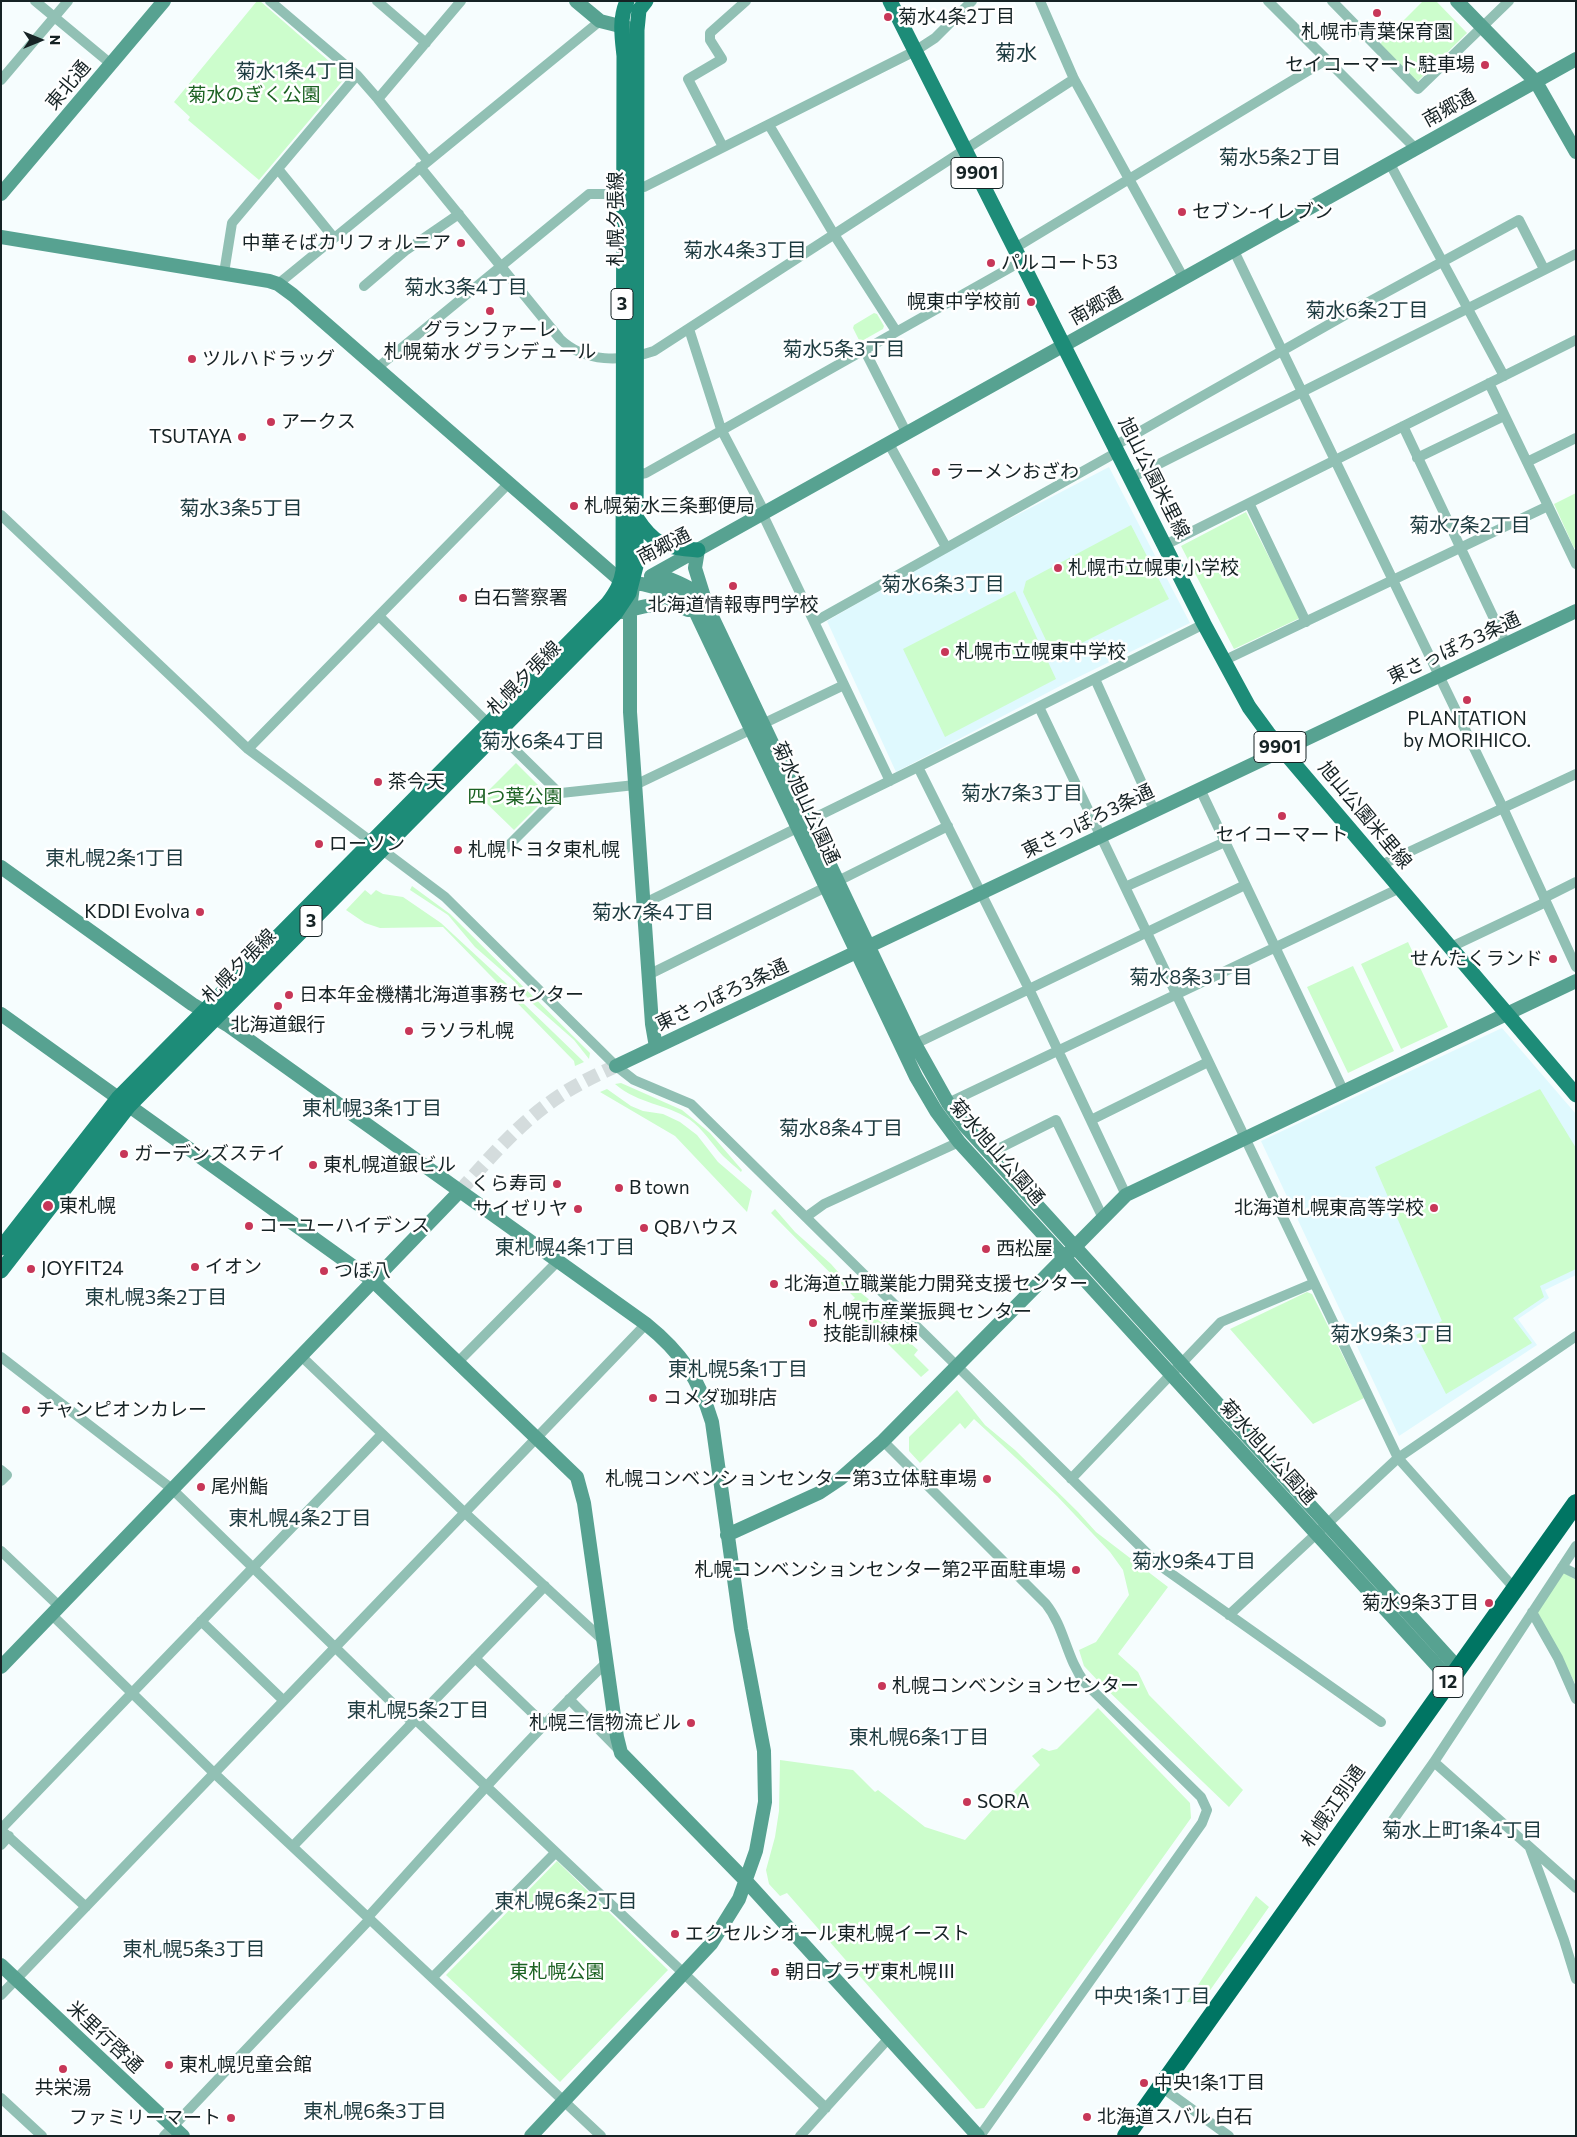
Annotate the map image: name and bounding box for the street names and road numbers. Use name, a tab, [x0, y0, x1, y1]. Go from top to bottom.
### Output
street label: 東北通	[41, 56, 95, 114]
street label: 南郷通	[1419, 84, 1479, 132]
road number: 9901	[951, 158, 1003, 188]
street label: 札幌夕張線	[605, 172, 627, 266]
street label: 南郷通	[1066, 282, 1126, 330]
road number: 3	[611, 288, 633, 320]
street label: 旭山公園米里線	[1114, 414, 1194, 542]
street label: 南郷通	[633, 523, 695, 569]
street label: 東さっぽろ3条通	[1384, 607, 1524, 689]
street label: 札幌夕張線	[482, 636, 566, 720]
road number: 9901	[1254, 732, 1306, 762]
street label: 菊水旭山公園通	[768, 738, 844, 868]
street label: 旭山公園米里線	[1314, 757, 1416, 873]
street label: 東さっぽろ3条通	[1018, 779, 1158, 863]
road number: 3	[300, 906, 322, 936]
street label: 札幌夕張線	[197, 924, 281, 1008]
street label: 東さっぽろ3条通	[652, 954, 792, 1036]
street label: 菊水旭山公園通	[945, 1094, 1049, 1210]
street label: 菊水旭山公園通	[1215, 1395, 1321, 1509]
road number: 12	[1433, 1666, 1463, 1698]
street label: 札幌江別通	[1296, 1761, 1370, 1851]
street label: 米里行啓通	[62, 1996, 148, 2078]

